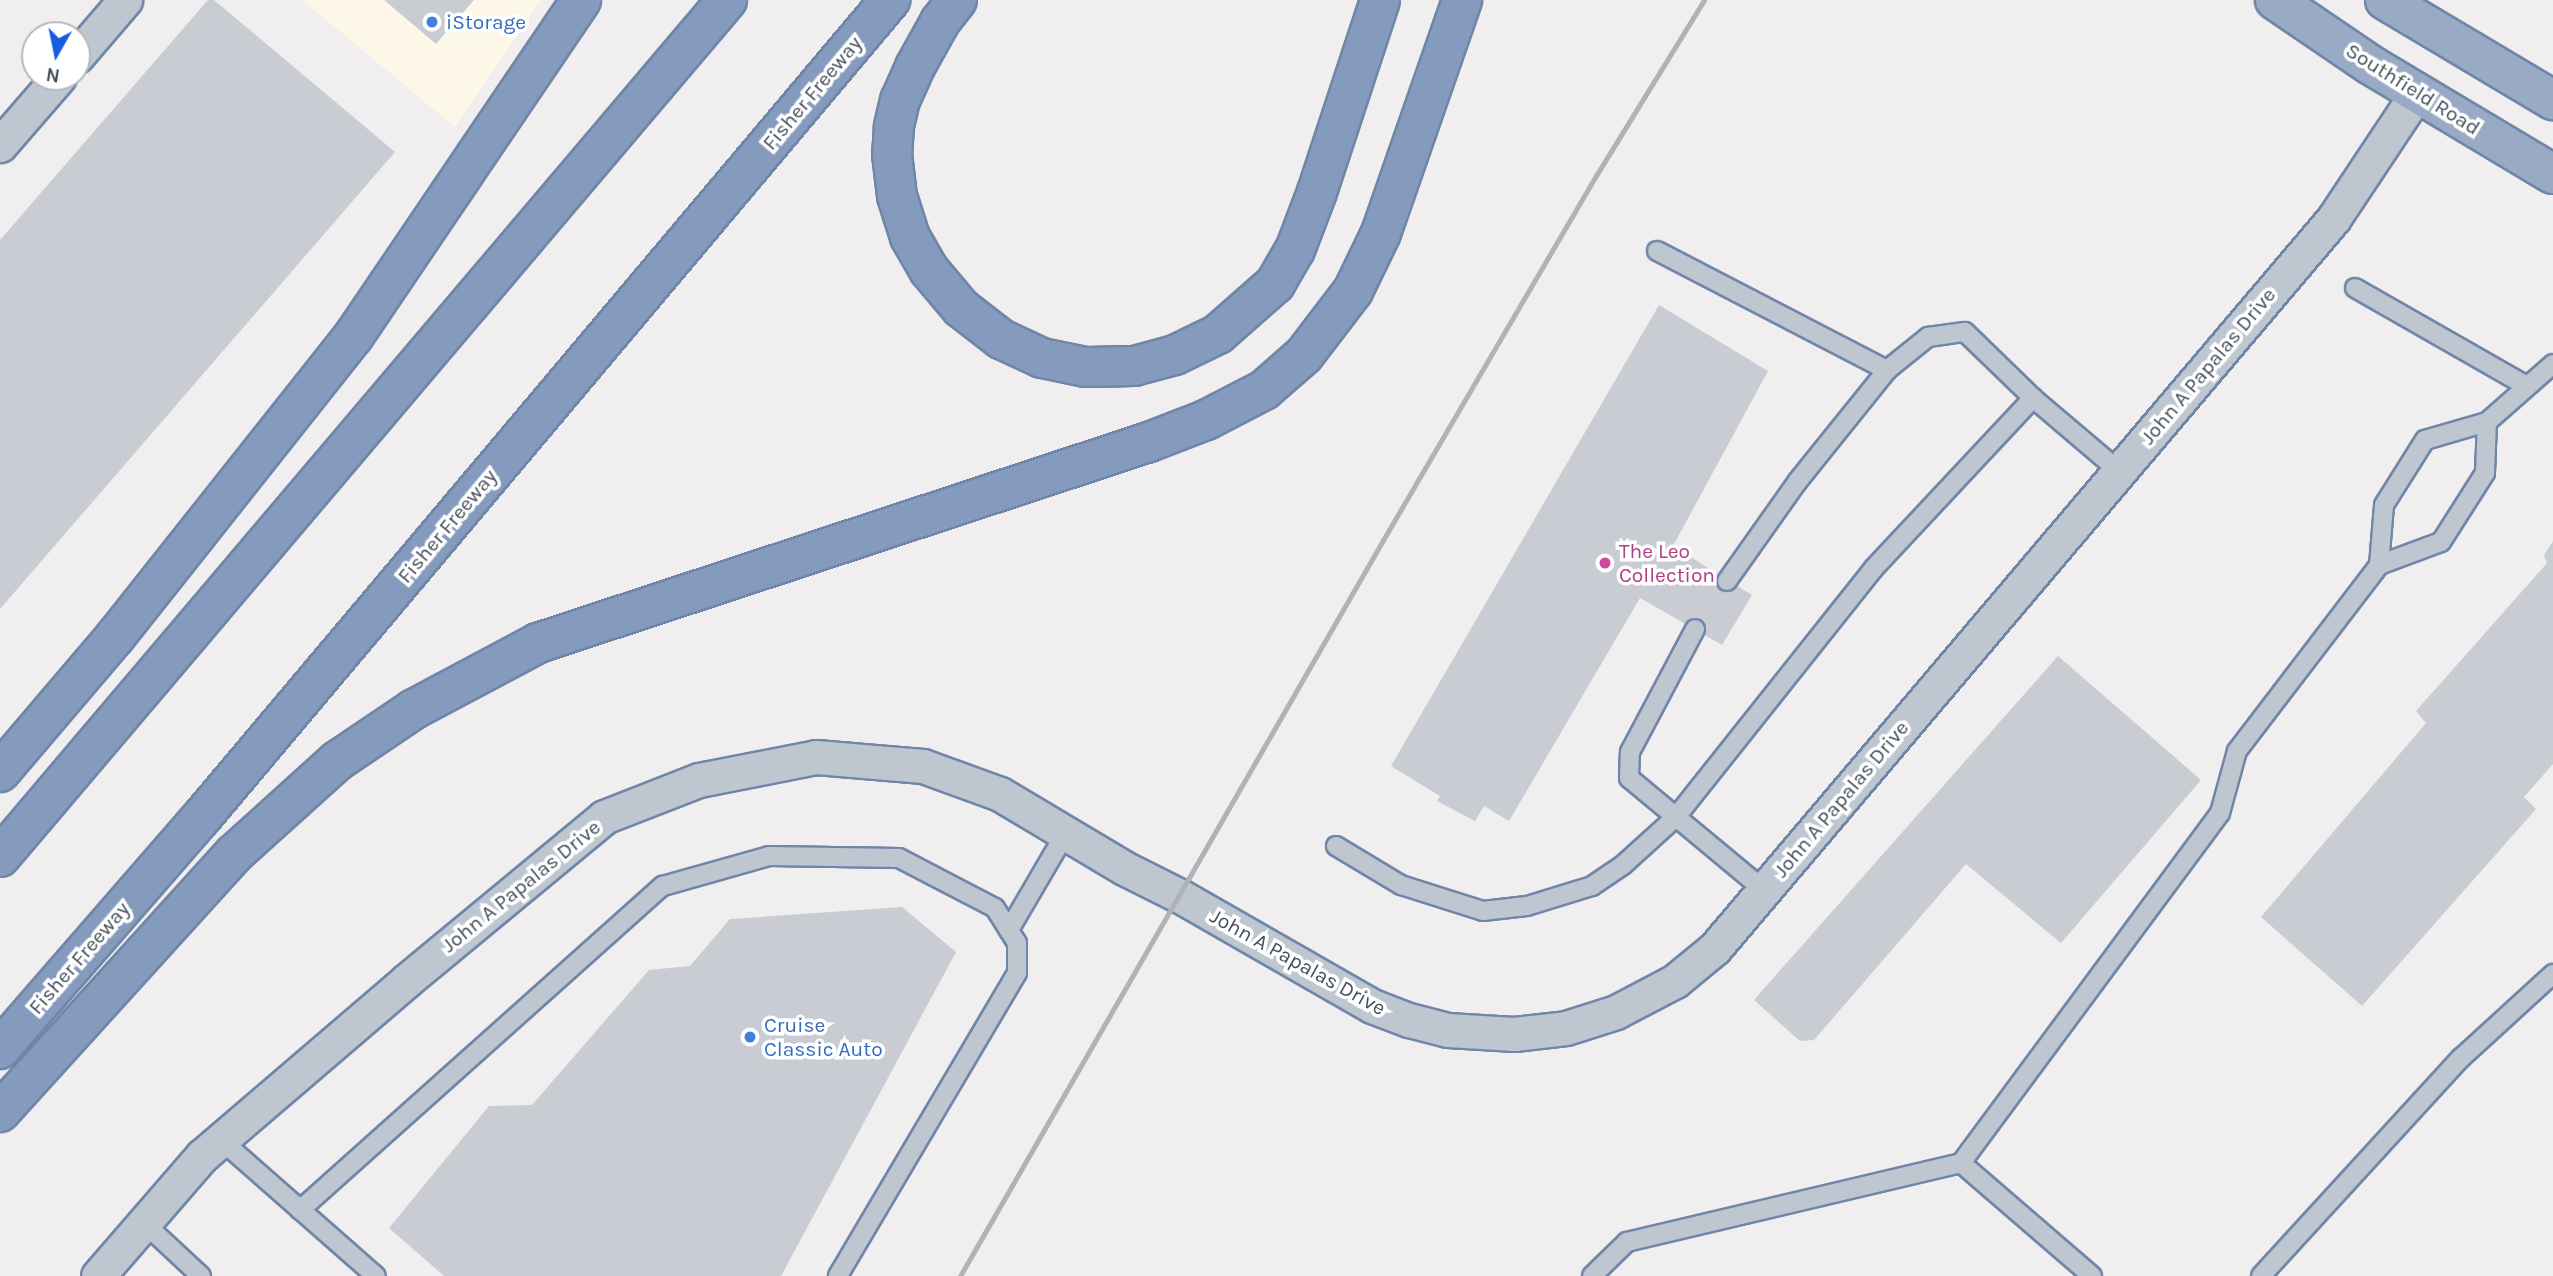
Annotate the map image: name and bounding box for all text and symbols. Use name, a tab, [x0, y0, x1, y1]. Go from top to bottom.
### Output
place label: iStorage	[446, 9, 526, 35]
marker: iStorage	[424, 14, 440, 30]
north arrow	[21, 21, 91, 91]
street label: Fisher Freeway	[757, 31, 867, 155]
street label: Southfield Road	[2341, 38, 2485, 140]
text: N	[45, 63, 61, 87]
street label: John A Papalas Drive	[2135, 282, 2281, 450]
street label: Fisher Freeway	[392, 464, 502, 588]
place label: The Leo Collection	[1619, 538, 1715, 588]
marker: The Leo Collection	[1597, 555, 1613, 571]
street label: John A Papalas Drive	[1768, 715, 1914, 883]
street label: John A Papalas Drive	[437, 814, 605, 958]
street label: Fisher Freeway	[23, 897, 135, 1019]
street label: John A Papalas Drive	[1206, 903, 1390, 1021]
place label: Cruise Classic Auto	[764, 1012, 883, 1062]
marker: Cruise Classic Auto	[742, 1029, 758, 1045]

